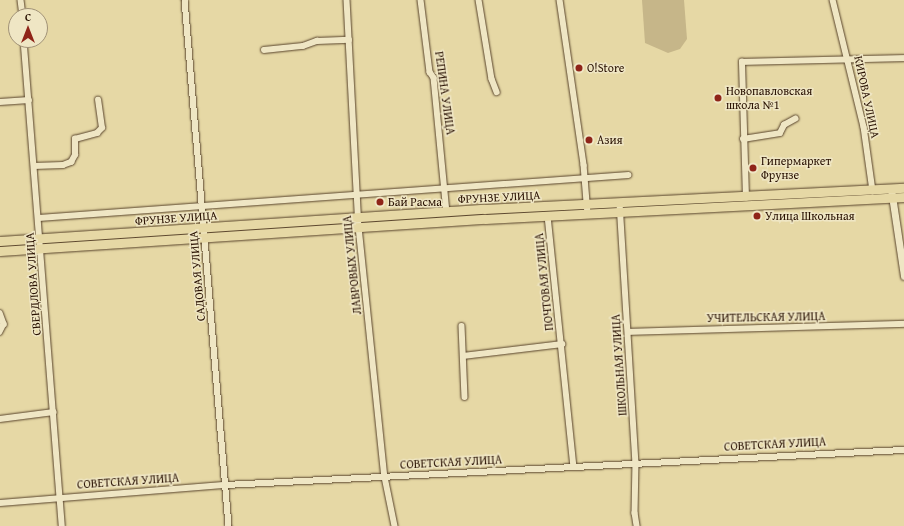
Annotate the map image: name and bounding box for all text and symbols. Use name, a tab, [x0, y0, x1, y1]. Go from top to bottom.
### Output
north arrow	[8, 8, 48, 48]
text: С	[25, 9, 31, 25]
street label: РЕПИНА УЛИЦА	[432, 50, 458, 136]
street label: КИРОВА УЛИЦА	[851, 54, 883, 140]
place label: O!Store	[587, 61, 624, 75]
marker: O!Store	[574, 63, 584, 73]
place label: Новопавловская школа №1	[726, 84, 812, 112]
marker: Новопавловская школа №1	[713, 93, 723, 103]
place label: Азия	[597, 133, 623, 147]
marker: Азия	[584, 135, 594, 145]
place label: Гипермаркет Фрунзе	[761, 154, 831, 182]
marker: Гипермаркет Фрунзе	[748, 163, 758, 173]
street label: ФРУНЗЕ УЛИЦА	[457, 188, 541, 206]
place label: Бай Расма	[388, 195, 442, 209]
marker: Бай Расма	[375, 197, 385, 207]
street label: ФРУНЗЕ УЛИЦА	[134, 208, 218, 228]
place label: Улица Школьная	[765, 209, 855, 223]
marker: Улица Школьная	[752, 211, 762, 221]
street label: ЛАВРОВЫХ УЛИЦА	[340, 215, 364, 315]
street label: САДОВАЯ УЛИЦА	[186, 230, 208, 322]
street label: СВЕРДЛОВА УЛИЦА	[22, 232, 44, 336]
street label: ПОЧТОВАЯ УЛИЦА	[532, 232, 556, 332]
street label: УЧИТЕЛЬСКАЯ УЛИЦА	[707, 309, 825, 325]
street label: ШКОЛЬНАЯ УЛИЦА	[608, 314, 630, 416]
street label: СОВЕТСКАЯ УЛИЦА	[724, 434, 826, 454]
street label: СОВЕТСКАЯ УЛИЦА	[400, 452, 502, 472]
street label: СОВЕТСКАЯ УЛИЦА	[76, 470, 180, 492]

